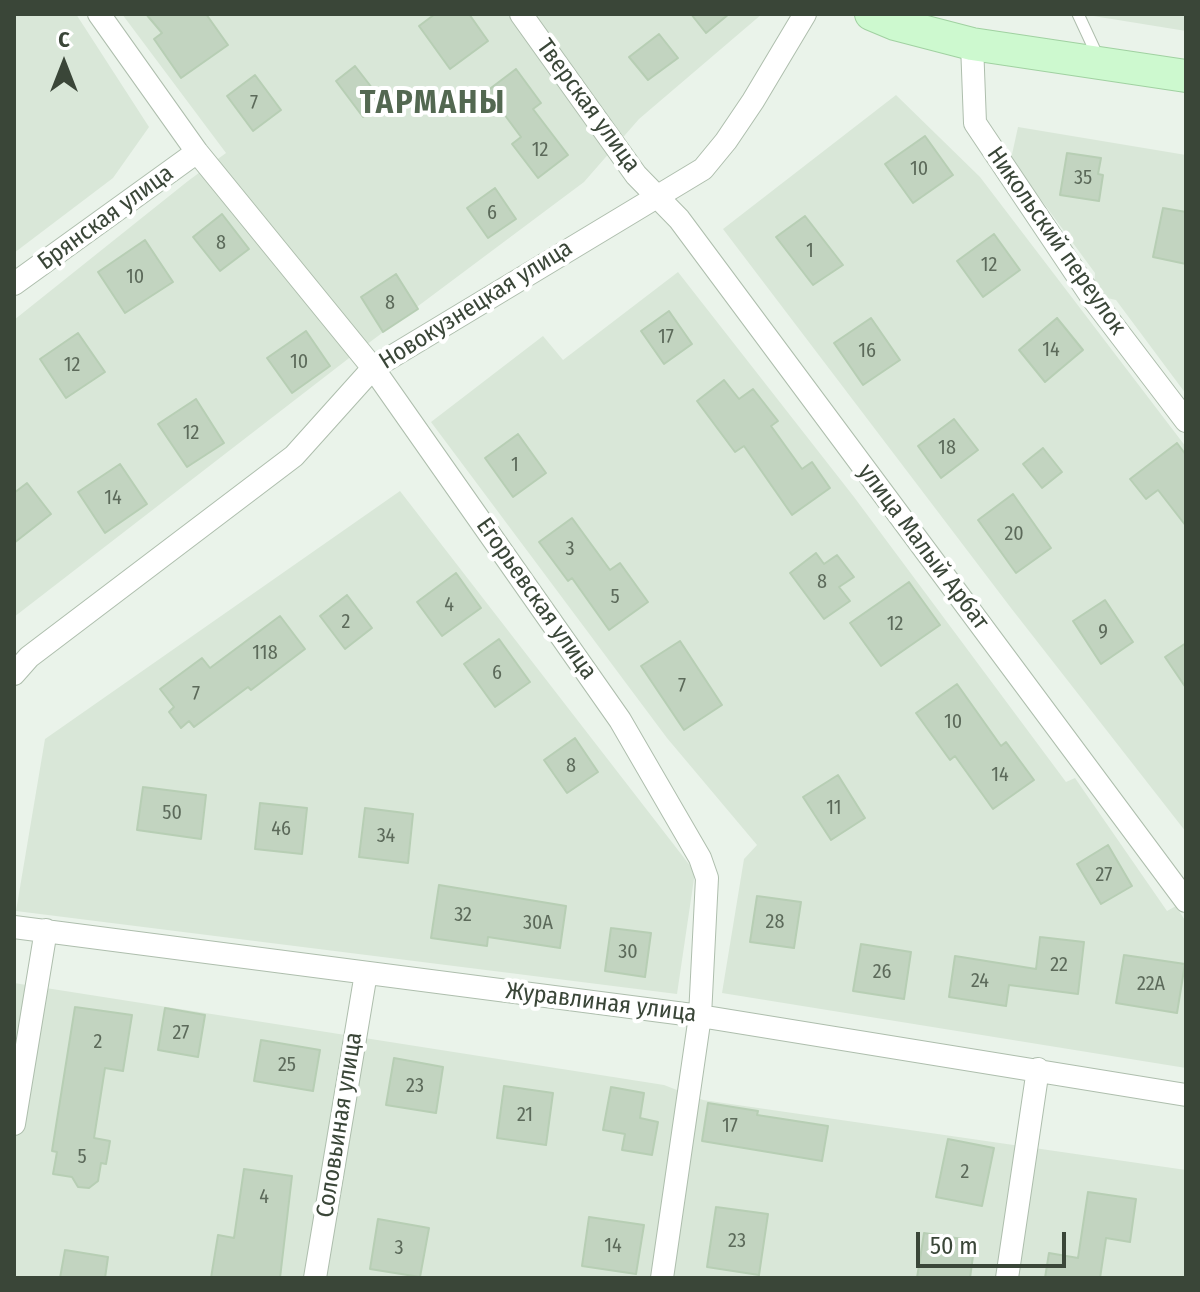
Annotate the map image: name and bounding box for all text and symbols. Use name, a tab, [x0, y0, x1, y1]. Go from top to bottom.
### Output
north arrow	[24, 24, 104, 104]
text: С	[58, 26, 70, 53]
street label: Тверская улица	[530, 34, 646, 178]
district label: ТАРМАНЫ	[360, 85, 506, 123]
house number: 7	[250, 91, 258, 115]
house number: 12	[532, 138, 548, 162]
street label: Никольский переулок	[980, 141, 1132, 341]
house number: 10	[910, 157, 928, 181]
street label: Брянская улица	[33, 159, 179, 277]
house number: 35	[1074, 166, 1092, 190]
house number: 6	[487, 201, 497, 225]
house number: 8	[216, 231, 226, 255]
street label: Новокузнецкая улица	[374, 234, 578, 376]
house number: 1	[806, 239, 814, 263]
house number: 12	[981, 253, 997, 277]
house number: 10	[126, 265, 144, 289]
house number: 8	[385, 291, 395, 315]
house number: 17	[658, 325, 674, 349]
house number: 14	[1042, 338, 1060, 362]
house number: 16	[858, 339, 876, 363]
house number: 10	[290, 350, 308, 374]
house number: 12	[64, 353, 80, 377]
house number: 12	[183, 421, 199, 445]
house number: 18	[938, 436, 956, 460]
house number: 1	[511, 453, 519, 477]
street label: улица Малый Арбат	[851, 458, 995, 636]
house number: 14	[104, 486, 122, 510]
street label: Егорьевская улица	[470, 513, 602, 685]
house number: 20	[1004, 522, 1024, 546]
house number: 3	[565, 537, 575, 561]
house number: 8	[817, 570, 827, 594]
house number: 5	[610, 585, 620, 609]
house number: 4	[444, 593, 454, 617]
house number: 2	[342, 610, 350, 634]
house number: 12	[887, 612, 903, 636]
house number: 9	[1098, 620, 1108, 644]
house number: 118	[252, 641, 278, 665]
house number: 6	[492, 661, 502, 685]
house number: 7	[678, 674, 686, 698]
house number: 7	[192, 682, 200, 706]
house number: 10	[944, 710, 962, 734]
house number: 8	[566, 754, 576, 778]
house number: 14	[991, 763, 1009, 787]
house number: 11	[826, 796, 842, 820]
house number: 50	[162, 801, 182, 825]
house number: 46	[271, 817, 291, 841]
house number: 34	[377, 824, 395, 848]
house number: 27	[1096, 863, 1112, 887]
house number: 32	[454, 903, 472, 927]
house number: 28	[766, 910, 784, 934]
house number: 30А	[523, 911, 553, 935]
house number: 30	[618, 940, 638, 964]
house number: 22	[1050, 953, 1068, 977]
house number: 26	[873, 960, 891, 984]
house number: 24	[971, 969, 989, 993]
house number: 22А	[1137, 972, 1165, 996]
street label: Журавлиная улица	[504, 977, 698, 1029]
house number: 27	[173, 1021, 189, 1045]
house number: 2	[94, 1030, 102, 1054]
street label: Соловьиная улица	[311, 1030, 369, 1220]
house number: 25	[278, 1053, 296, 1077]
house number: 23	[406, 1074, 424, 1098]
house number: 21	[517, 1103, 533, 1127]
house number: 17	[722, 1114, 738, 1138]
house number: 5	[77, 1145, 87, 1169]
house number: 2	[961, 1160, 969, 1184]
house number: 4	[259, 1185, 269, 1209]
scale bar	[920, 1216, 1070, 1266]
house number: 23	[728, 1229, 746, 1253]
text: 50 m	[930, 1232, 978, 1260]
house number: 14	[604, 1234, 622, 1258]
house number: 3	[394, 1236, 404, 1260]

